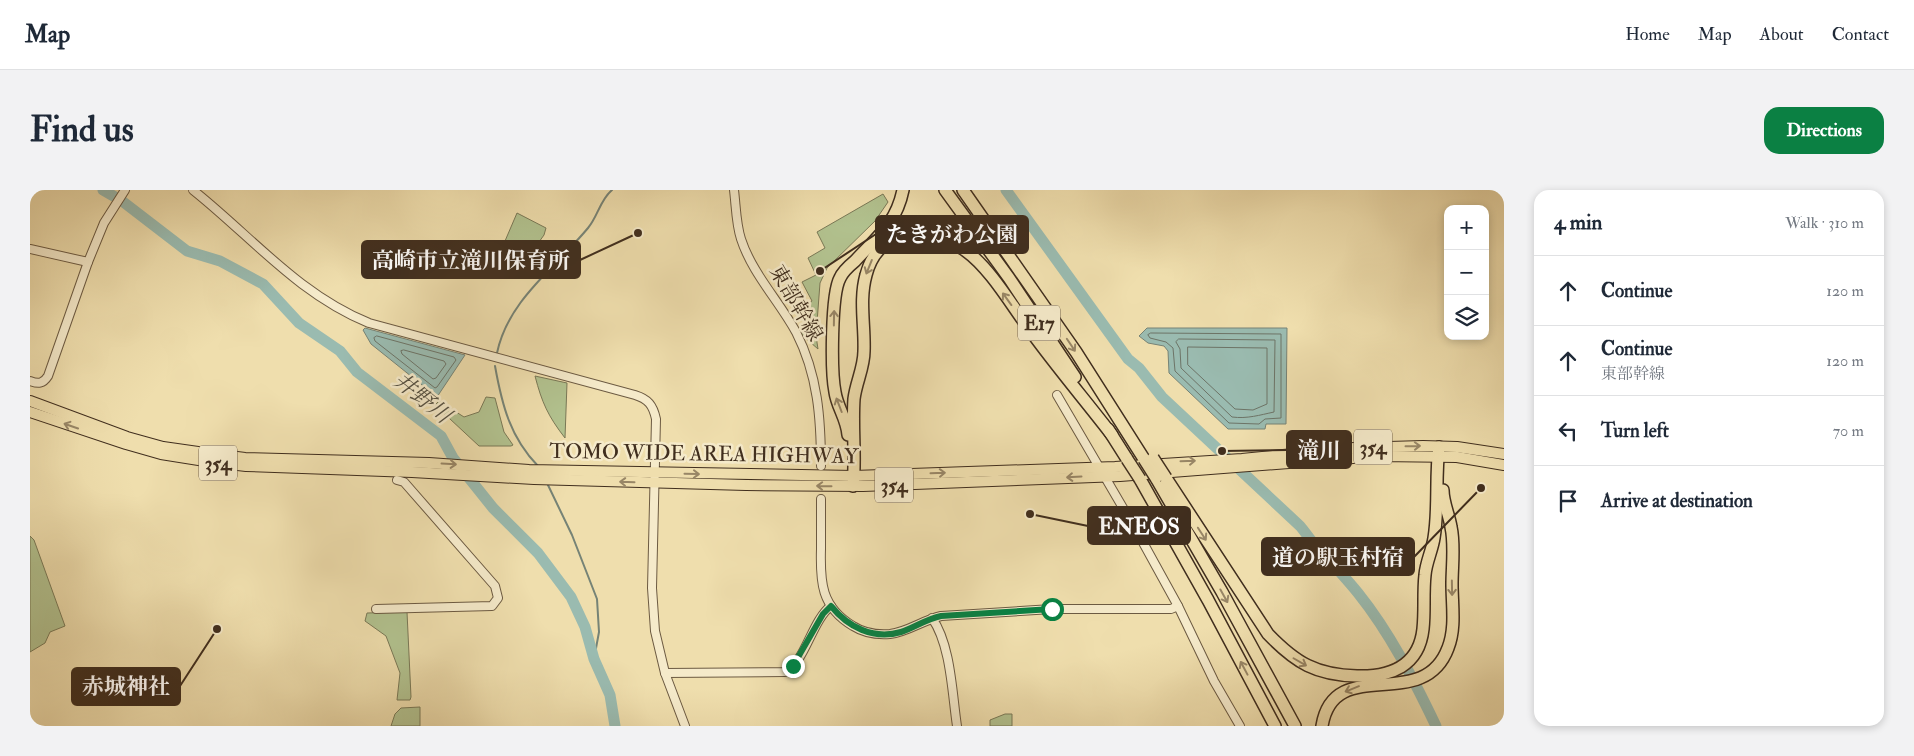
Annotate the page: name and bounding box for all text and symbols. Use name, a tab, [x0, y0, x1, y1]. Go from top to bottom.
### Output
text: Map	[25, 19, 70, 50]
text: Home	[1625, 23, 1670, 46]
text: Map	[1698, 23, 1732, 46]
text: About	[1760, 23, 1804, 46]
text: Contact	[1832, 23, 1889, 46]
button: Directions	[1764, 107, 1884, 154]
text: Find us	[30, 108, 134, 152]
map controls	[1444, 205, 1489, 340]
button: +	[1444, 205, 1489, 250]
text: 4 min	[1554, 209, 1602, 236]
text: Walk · 310 m	[1785, 213, 1864, 233]
callout: たきがわ公園	[876, 216, 1028, 253]
text: たきがわ公園	[886, 221, 1018, 249]
callout: 高崎市立滝川保育所	[362, 241, 580, 278]
text: 高崎市立滝川保育所	[372, 247, 570, 275]
button: −	[1444, 250, 1489, 295]
one-way arrow	[864, 259, 874, 274]
street label: 東部幹線	[763, 260, 829, 346]
icon: ahead	[1554, 277, 1582, 305]
text: Continue	[1601, 279, 1672, 303]
text: 120 m	[1826, 281, 1864, 301]
one-way arrow	[1002, 292, 1012, 306]
button: layers	[1444, 295, 1489, 340]
road number: E17	[1018, 306, 1060, 340]
one-way arrow	[829, 310, 839, 326]
text: Continue	[1601, 337, 1672, 361]
one-way arrow	[1066, 338, 1077, 352]
icon: ahead	[1554, 347, 1582, 375]
text: 120 m	[1826, 351, 1864, 371]
text: 東部幹線	[1601, 364, 1665, 384]
water label: 井野川	[388, 366, 458, 431]
one-way arrow	[834, 398, 843, 413]
icon: left	[1554, 417, 1582, 445]
text: Turn left	[1601, 419, 1669, 443]
one-way arrow	[63, 421, 79, 431]
text: 70 m	[1833, 421, 1864, 441]
road number: 354	[1354, 430, 1392, 464]
callout: 滝川	[1287, 431, 1351, 468]
text: 滝川	[1297, 437, 1341, 465]
street label: TOMO WIDE AREA HIGHWAY	[549, 438, 859, 470]
one-way arrow	[1404, 441, 1421, 451]
road number: 354	[199, 446, 237, 480]
one-way arrow	[1179, 456, 1195, 466]
one-way arrow	[440, 460, 456, 469]
road number: 354	[875, 468, 913, 502]
one-way arrow	[683, 469, 699, 479]
one-way arrow	[930, 469, 946, 478]
one-way arrow	[1066, 473, 1082, 482]
one-way arrow	[619, 477, 635, 487]
one-way arrow	[816, 481, 832, 491]
icon: arrive	[1554, 487, 1582, 515]
text: Arrive at destination	[1601, 489, 1753, 513]
callout: ENEOS	[1088, 507, 1190, 544]
text: ENEOS	[1098, 513, 1180, 541]
one-way arrow	[1198, 526, 1208, 540]
callout: 道の駅玉村宿	[1262, 538, 1414, 575]
text: 道の駅玉村宿	[1272, 544, 1404, 572]
one-way arrow	[1448, 580, 1457, 596]
one-way arrow	[1220, 588, 1230, 603]
route start	[1041, 598, 1064, 621]
route end	[782, 655, 805, 678]
one-way arrow	[1292, 657, 1307, 667]
one-way arrow	[1239, 660, 1249, 675]
callout: 赤城神社	[72, 668, 180, 705]
text: 赤城神社	[82, 673, 170, 701]
one-way arrow	[1345, 685, 1360, 695]

